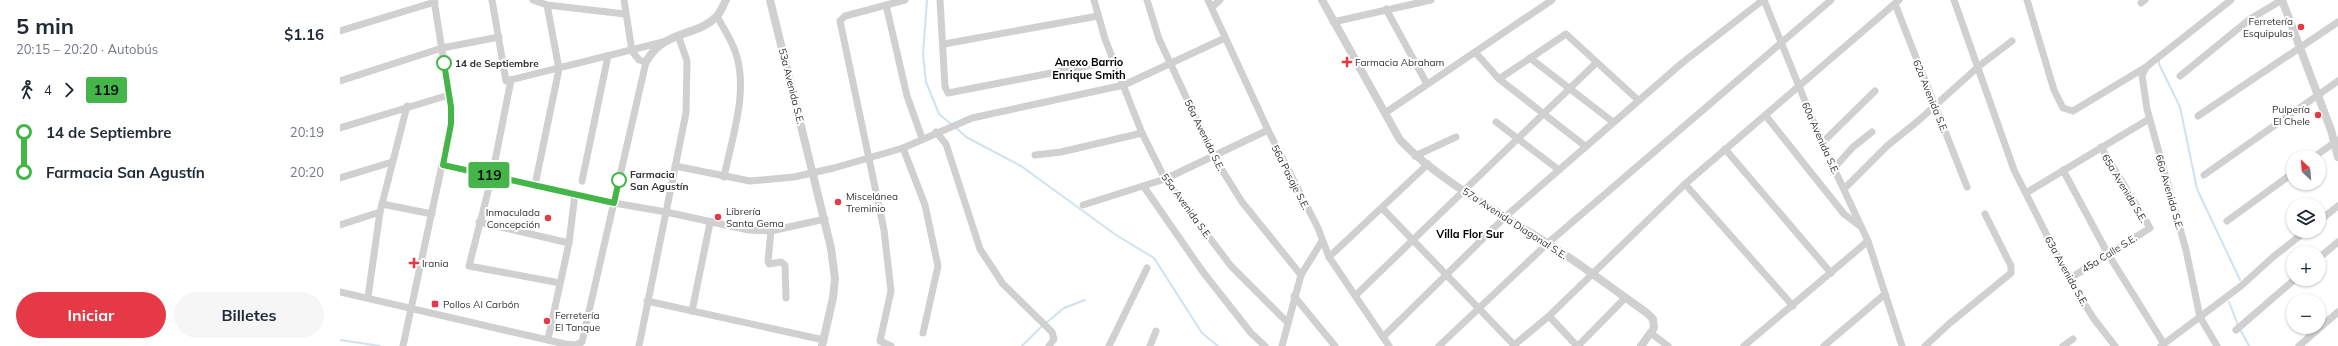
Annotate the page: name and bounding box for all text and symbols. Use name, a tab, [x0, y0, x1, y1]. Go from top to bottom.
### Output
text: 5 min	[16, 12, 74, 40]
place label: Ferretería Esquipulas	[2243, 15, 2293, 40]
marker: Ferretería Esquipulas	[2296, 22, 2306, 32]
text: $1.16	[284, 25, 324, 44]
text: 20:15 – 20:20 · Autobús	[16, 41, 158, 57]
street label: 53a Avenida S.E.	[776, 47, 807, 125]
marker: 14 de Septiembre	[436, 55, 452, 71]
district label: Anexo Barrio Enrique Smith	[1052, 55, 1126, 82]
place label: Farmacia Abraham	[1355, 56, 1445, 69]
place label: 14 de Septiembre	[455, 57, 539, 70]
marker: Farmacia Abraham	[1342, 57, 1352, 67]
street label: 62a Avenida S.E.	[1910, 58, 1951, 135]
icon: walk	[16, 79, 38, 101]
icon: forward	[58, 79, 80, 101]
text: 119	[94, 81, 119, 99]
text: 4	[44, 82, 52, 98]
street label: 56a Avenida S.E.	[1182, 97, 1227, 173]
street label: 60a Avenida S.E.	[1799, 100, 1842, 176]
place label: Pulpería El Chele	[2272, 103, 2310, 128]
marker: Pulpería El Chele	[2313, 110, 2323, 120]
text: 14 de Septiembre	[46, 123, 171, 142]
text: 20:19	[290, 124, 324, 140]
street label: 56a Pasaje S.E.	[1269, 143, 1312, 212]
north arrow	[2286, 150, 2326, 190]
map controls	[2286, 150, 2326, 334]
street label: 65a Avenida S.E.	[2099, 152, 2150, 225]
street label: 66a Avenida S.E.	[2153, 153, 2187, 231]
line badge: 119	[466, 162, 512, 188]
text: Farmacia San Agustín	[46, 163, 205, 182]
text: 20:20	[290, 164, 324, 180]
text: 119	[476, 166, 502, 184]
place label: Farmacia San Agustín	[630, 168, 688, 193]
street label: 55a Avenida S.E.	[1158, 171, 1215, 242]
marker: Farmacia San Agustín	[611, 172, 627, 188]
street label: 57a Avenida Diagonal S.E.	[1460, 185, 1570, 262]
place label: Miscelánea Treminio	[846, 190, 898, 215]
marker: Miscelánea Treminio	[833, 197, 843, 207]
button: layers	[2286, 198, 2326, 238]
place label: Librería Santa Gema	[726, 205, 784, 230]
place label: Inmaculada Concepción	[486, 206, 540, 231]
marker: Librería Santa Gema	[713, 212, 723, 222]
marker: Inmaculada Concepción	[543, 213, 553, 223]
district label: Villa Flor Sur	[1435, 227, 1504, 241]
street label: 45a Calle S.E.	[2079, 231, 2139, 276]
street label: 63a Avenida S.E.	[2042, 234, 2091, 308]
button: +	[2286, 246, 2326, 286]
place label: Irania	[422, 257, 448, 270]
marker: Irania	[409, 258, 419, 268]
button: Iniciar	[16, 292, 166, 338]
button: Billetes	[174, 292, 324, 338]
button: −	[2286, 294, 2326, 334]
place label: Pollos Al Carbón	[443, 298, 519, 311]
marker: Pollos Al Carbón	[430, 299, 440, 309]
place label: Ferretería El Tanque	[555, 309, 600, 334]
marker: Ferretería El Tanque	[542, 316, 552, 326]

